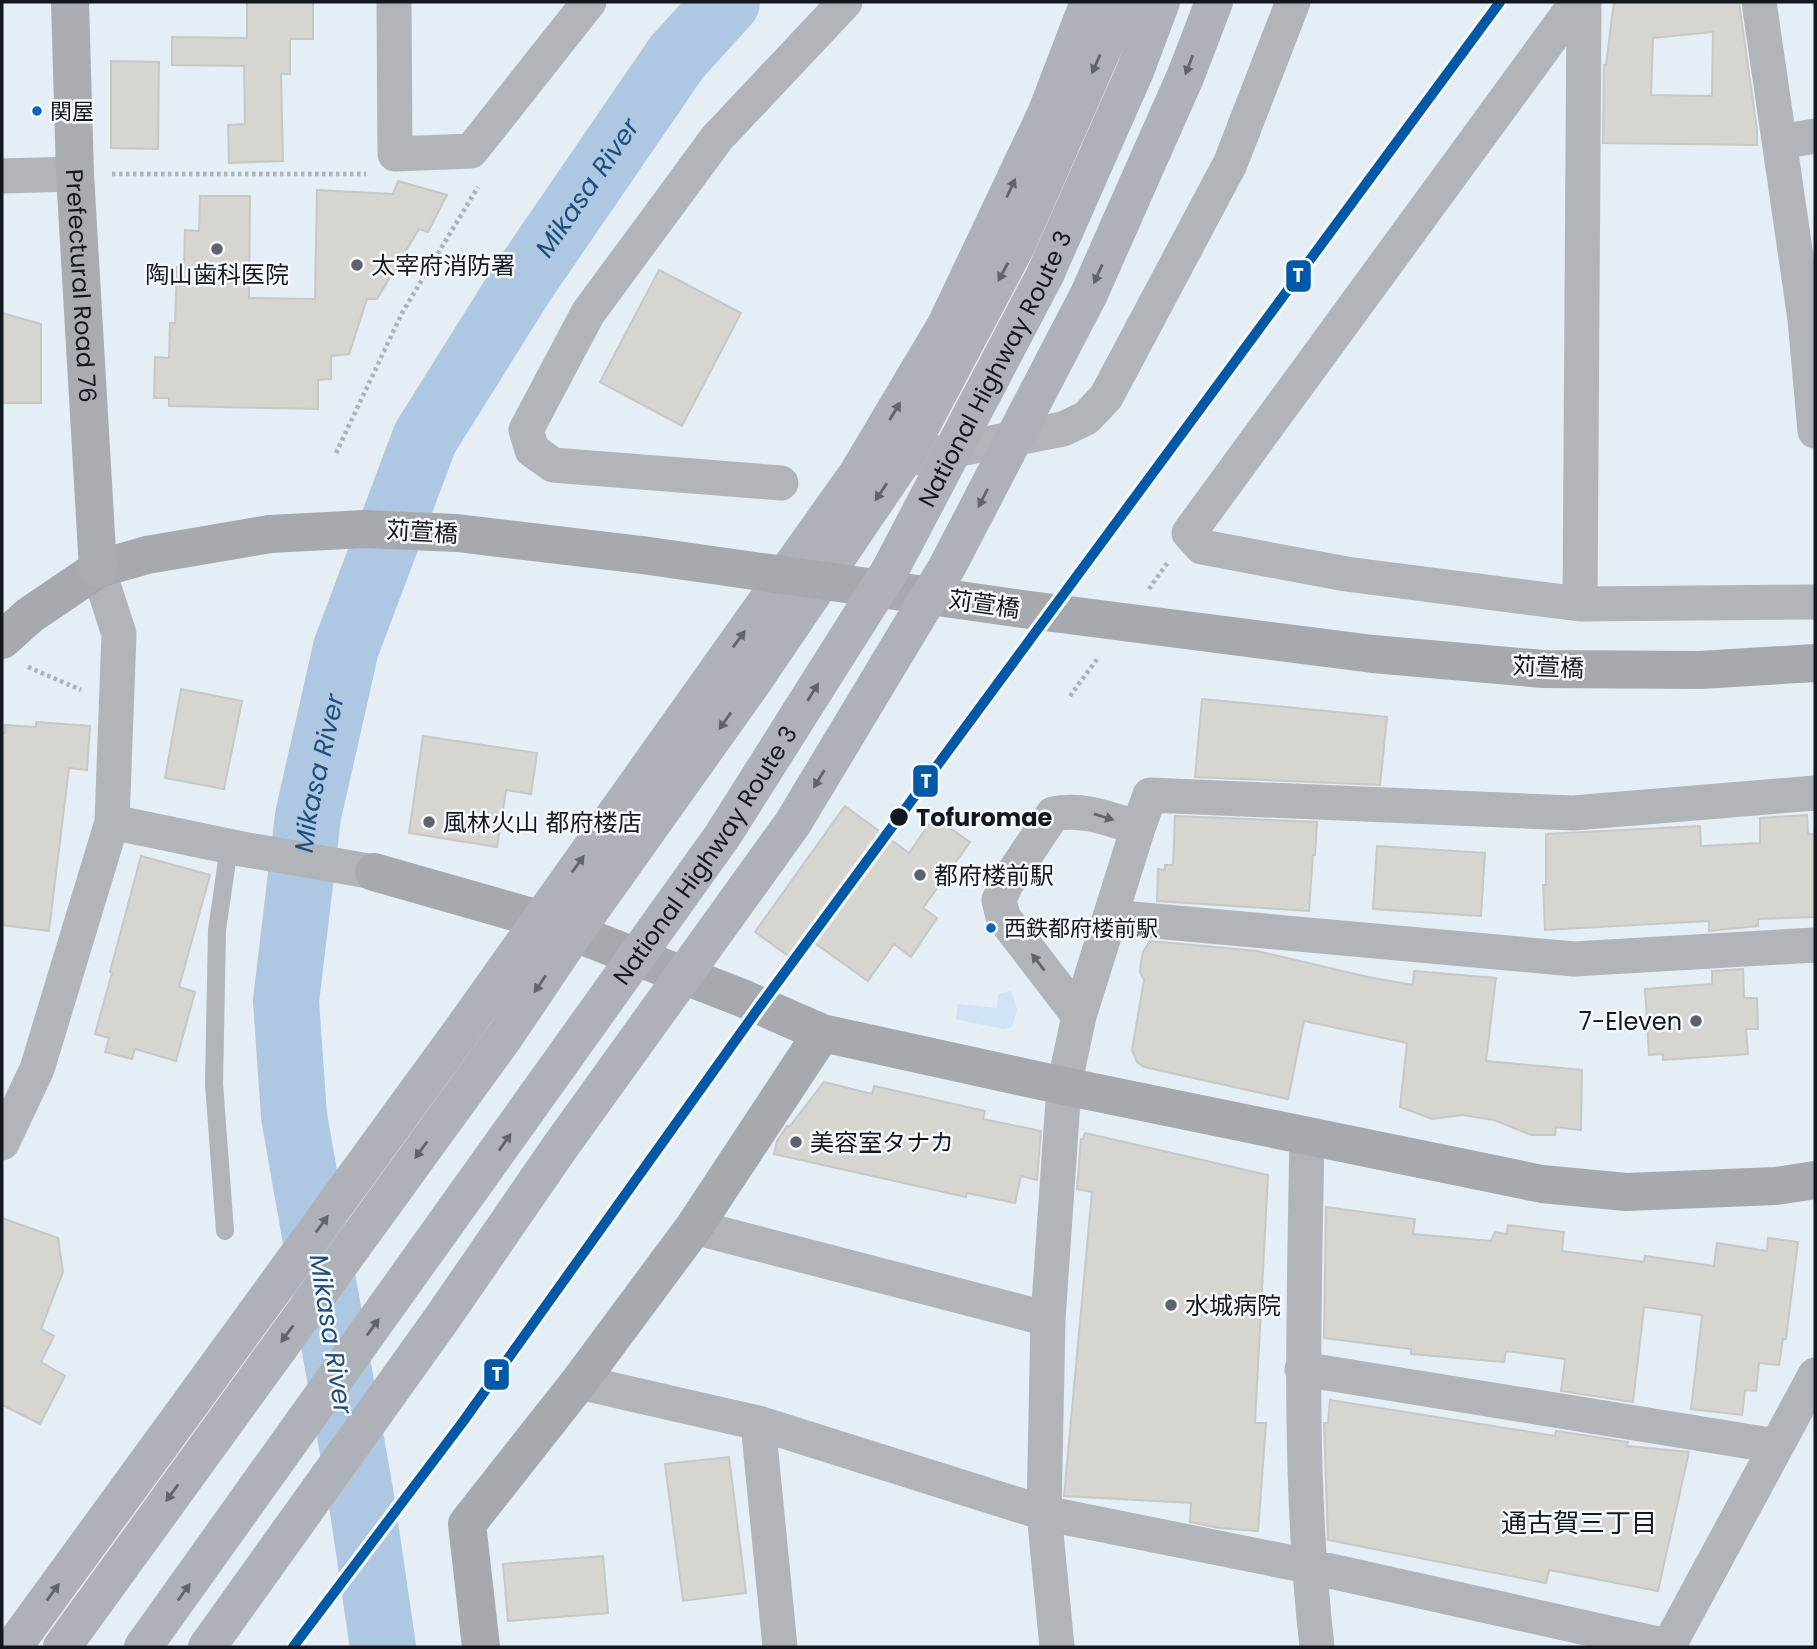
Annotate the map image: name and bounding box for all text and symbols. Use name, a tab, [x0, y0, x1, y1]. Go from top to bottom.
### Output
one-way arrow	[1090, 54, 1101, 75]
one-way arrow	[1184, 55, 1195, 76]
place label: 関屋	[50, 96, 94, 127]
marker: 関屋	[30, 104, 44, 118]
water label: Mikasa River	[527, 110, 649, 264]
street label: Prefectural Road 76	[58, 168, 105, 403]
one-way arrow	[1006, 177, 1017, 198]
street label: National Highway Route 3	[910, 225, 1079, 513]
marker: 陶山歯科医院	[209, 241, 225, 257]
place label: 太宰府消防署	[371, 249, 515, 282]
marker: 太宰府消防署	[349, 257, 365, 273]
place label: 陶山歯科医院	[145, 258, 289, 291]
line badge: T	[1285, 259, 1312, 293]
one-way arrow	[997, 262, 1008, 282]
text: T	[1292, 262, 1304, 289]
one-way arrow	[1092, 263, 1103, 284]
one-way arrow	[889, 401, 902, 420]
one-way arrow	[874, 483, 888, 501]
one-way arrow	[977, 488, 988, 508]
street label: 苅萱橋	[385, 514, 459, 550]
street label: 苅萱橋	[946, 583, 1022, 625]
one-way arrow	[732, 630, 746, 648]
street label: 苅萱橋	[1511, 649, 1585, 685]
one-way arrow	[807, 682, 820, 701]
water label: Mikasa River	[286, 689, 353, 855]
one-way arrow	[718, 712, 732, 730]
street label: National Highway Route 3	[605, 719, 804, 991]
line badge: T	[912, 764, 939, 798]
text: T	[920, 768, 932, 795]
one-way arrow	[813, 770, 826, 789]
place label: Tofuromae	[916, 801, 1053, 834]
place label: 風林火山 都府楼店	[443, 806, 641, 839]
marker: Tofuromae	[888, 806, 910, 828]
one-way arrow	[1094, 813, 1115, 823]
marker: 風林火山 都府楼店	[421, 814, 437, 830]
one-way arrow	[571, 855, 585, 873]
place label: 都府楼前駅	[934, 859, 1054, 892]
marker: 都府楼前駅	[912, 867, 928, 883]
place label: 西鉄都府楼前駅	[1004, 913, 1158, 944]
marker: 西鉄都府楼前駅	[984, 921, 998, 935]
one-way arrow	[1031, 953, 1045, 971]
one-way arrow	[533, 975, 547, 993]
place label: 7-Eleven	[1579, 1005, 1682, 1038]
marker: 7-Eleven	[1688, 1013, 1704, 1029]
place label: 美容室タナカ	[810, 1126, 954, 1159]
one-way arrow	[498, 1133, 512, 1151]
marker: 美容室タナカ	[788, 1134, 804, 1150]
one-way arrow	[414, 1141, 428, 1160]
one-way arrow	[314, 1215, 328, 1233]
water label: Mikasa River	[301, 1252, 362, 1418]
place label: 水城病院	[1185, 1289, 1281, 1322]
marker: 水城病院	[1163, 1297, 1179, 1313]
one-way arrow	[366, 1318, 380, 1336]
one-way arrow	[280, 1325, 294, 1343]
line badge: T	[483, 1358, 510, 1391]
text: T	[491, 1361, 503, 1388]
one-way arrow	[165, 1484, 179, 1502]
district label: 通古賀三丁目	[1501, 1505, 1657, 1541]
one-way arrow	[46, 1583, 60, 1601]
one-way arrow	[176, 1583, 190, 1601]

